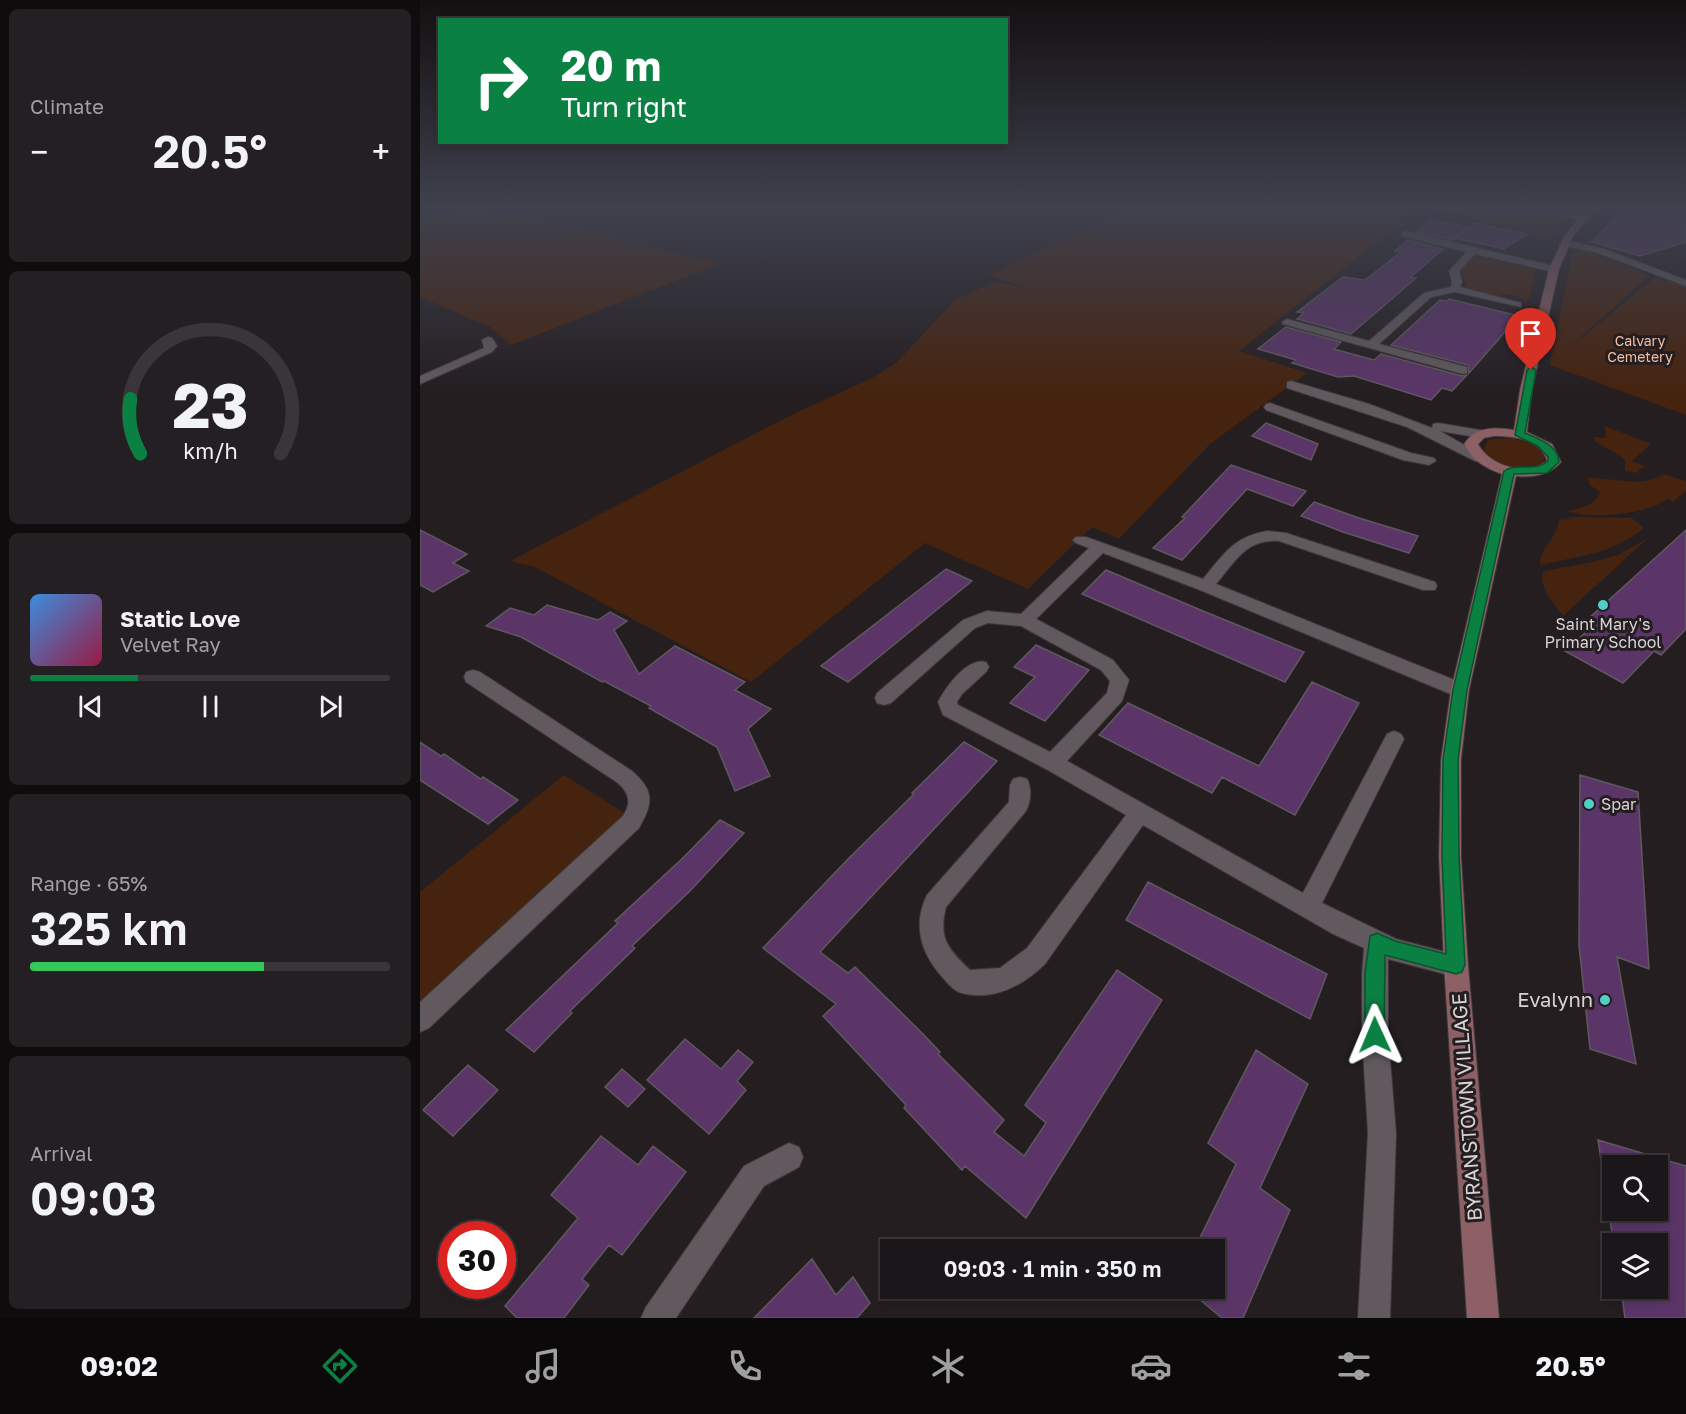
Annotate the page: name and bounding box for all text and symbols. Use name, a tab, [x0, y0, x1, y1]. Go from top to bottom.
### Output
text: 20 m	[561, 40, 661, 90]
icon: right	[462, 42, 540, 120]
text: Turn right	[561, 91, 687, 123]
text: Climate	[30, 94, 104, 118]
text: 20.5°	[153, 124, 267, 178]
text: −	[30, 132, 48, 171]
text: +	[372, 132, 390, 171]
pin	[1505, 308, 1556, 370]
icon: arrive	[1514, 317, 1547, 350]
park label: Calvary Cemetery	[1607, 332, 1673, 365]
text: 23	[172, 367, 248, 442]
text: km/h	[183, 439, 237, 465]
marker: Saint Mary's Primary School	[1596, 598, 1610, 612]
text: Static Love	[120, 605, 240, 632]
place label: Saint Mary's Primary School	[1544, 614, 1662, 652]
text: Velvet Ray	[120, 632, 221, 656]
icon: previous	[74, 690, 107, 723]
icon: pause	[194, 690, 227, 723]
icon: next	[314, 690, 347, 723]
place label: Spar	[1601, 794, 1636, 814]
marker: Spar	[1582, 797, 1596, 811]
text: Range · 65%	[30, 871, 147, 895]
text: 325 km	[30, 901, 188, 955]
place label: Evalynn	[1517, 987, 1593, 1011]
street label: BYRANSTOWN VILLAGE	[1446, 992, 1486, 1222]
marker: Evalynn	[1598, 993, 1612, 1007]
position arrow	[1343, 1003, 1407, 1067]
text: Arrival	[30, 1141, 93, 1165]
map controls	[1602, 1155, 1668, 1299]
button: search	[1602, 1155, 1668, 1221]
text: 09:03	[30, 1171, 157, 1225]
speed limit sign: 30	[438, 1221, 516, 1299]
button: layers	[1602, 1233, 1668, 1299]
text: 09:03 · 1 min · 350 m	[944, 1255, 1161, 1282]
icon: directions	[319, 1345, 361, 1387]
icon: music	[522, 1345, 564, 1387]
icon: phone	[724, 1345, 766, 1387]
icon: climate	[927, 1345, 969, 1387]
icon: car	[1130, 1345, 1172, 1387]
icon: filters	[1333, 1345, 1375, 1387]
text: 09:02	[80, 1350, 158, 1382]
text: 20.5°	[1536, 1350, 1605, 1382]

